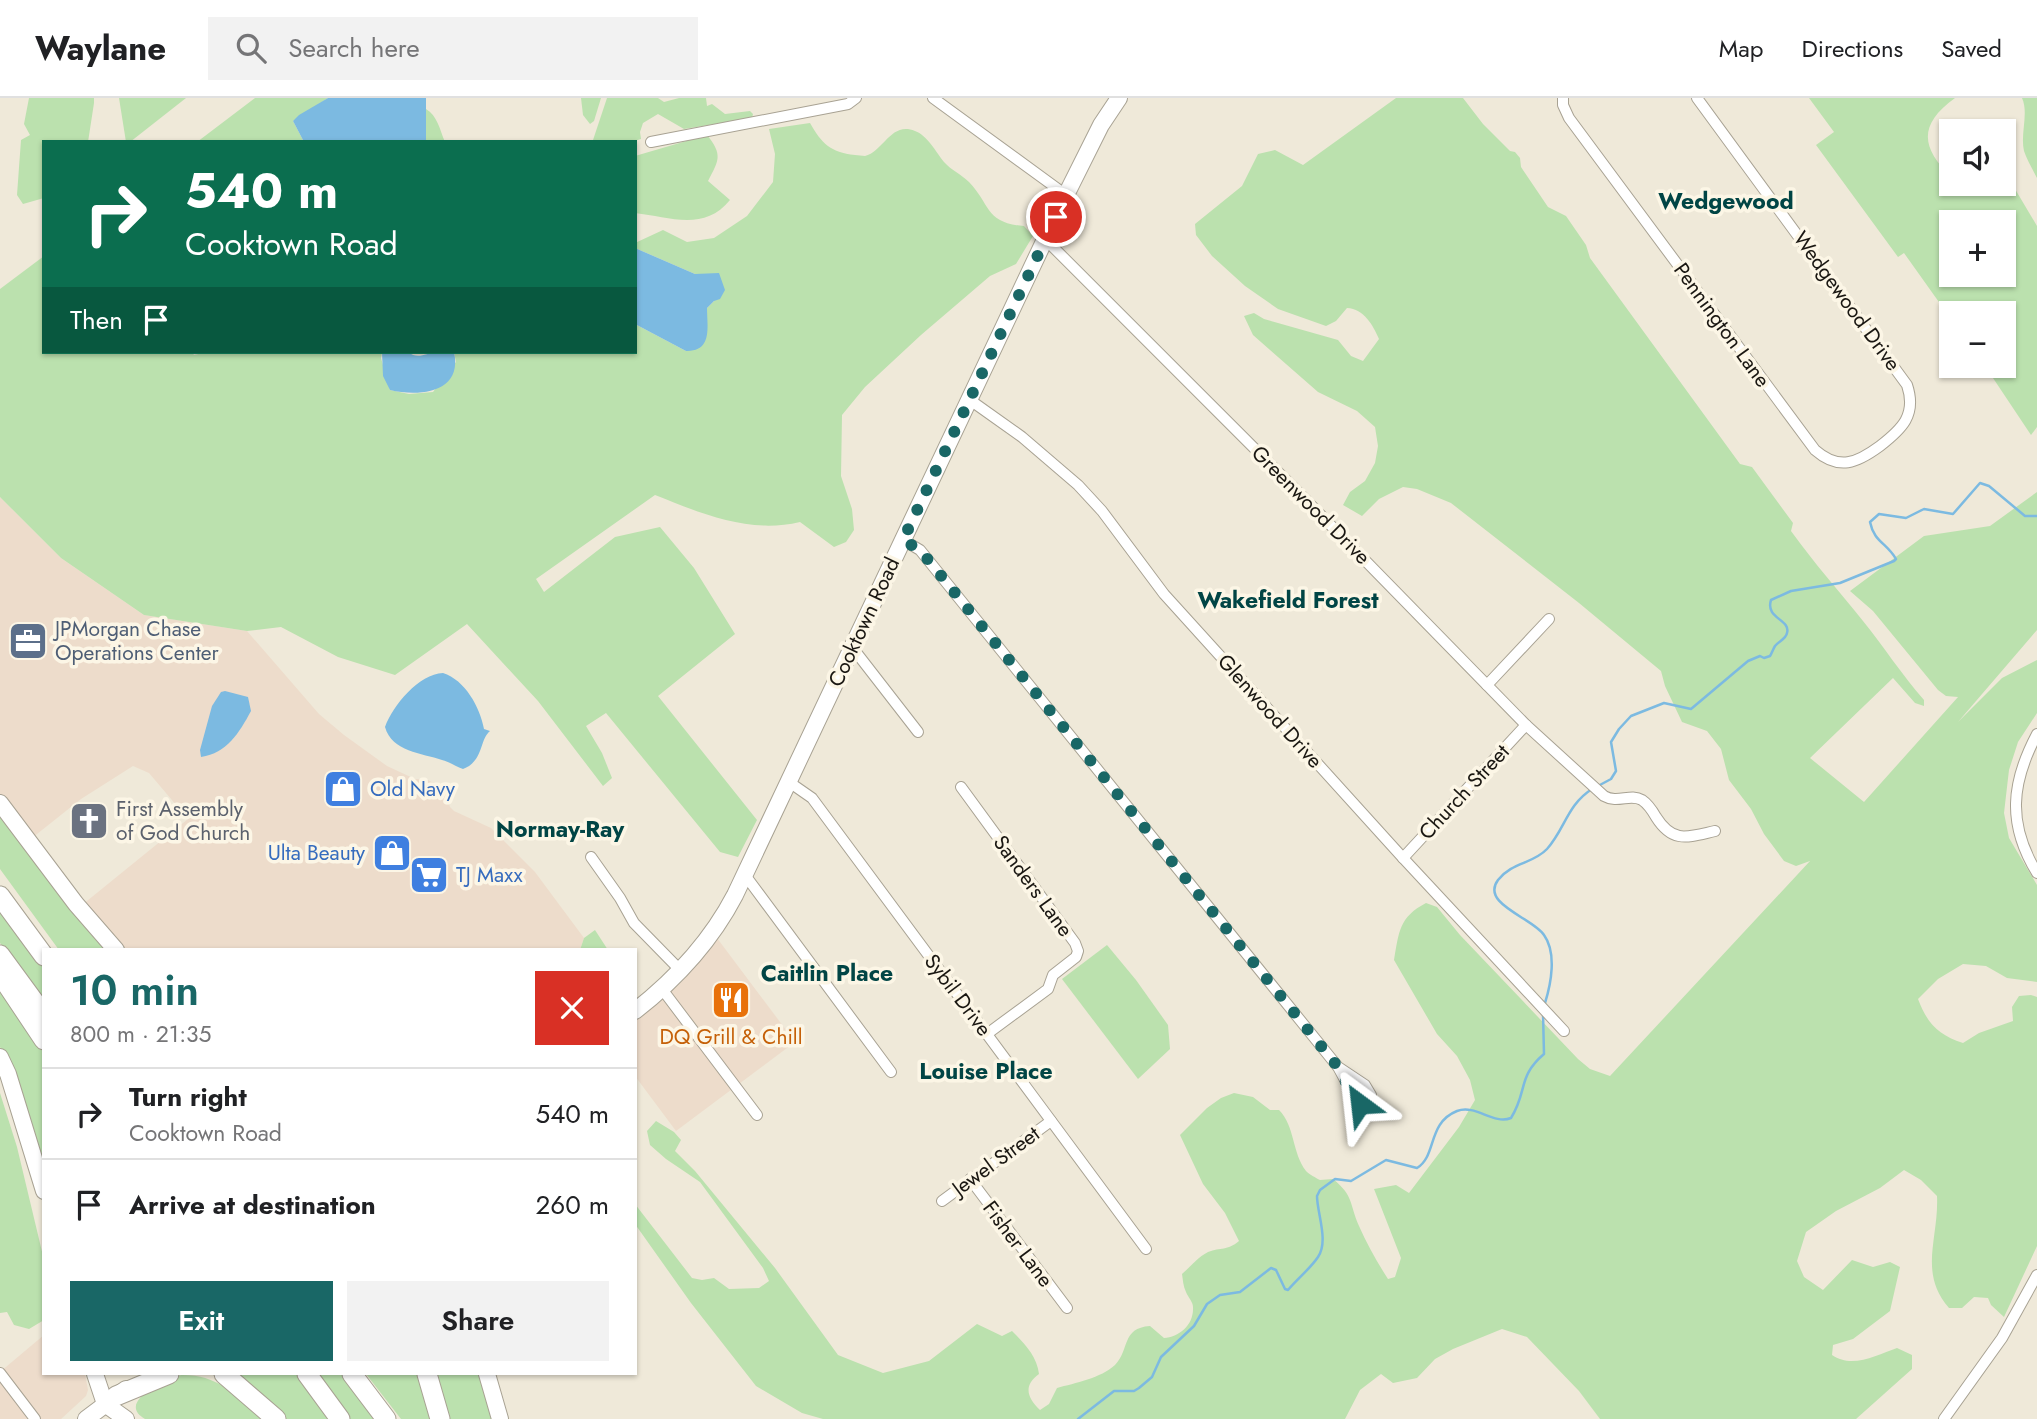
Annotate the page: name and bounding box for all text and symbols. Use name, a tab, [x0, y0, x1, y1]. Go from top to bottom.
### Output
search box	[208, 17, 698, 80]
text: Waylane	[35, 25, 166, 72]
icon: search	[232, 29, 270, 67]
text: Search here	[288, 29, 420, 67]
text: Map	[1719, 31, 1764, 66]
text: Directions	[1802, 31, 1903, 66]
text: Saved	[1941, 31, 2002, 66]
map controls	[1939, 119, 2016, 378]
button: sound	[1939, 119, 2016, 196]
text: 540 m	[185, 156, 338, 226]
icon: right	[70, 168, 161, 259]
district label: Wedgewood	[1658, 184, 1794, 218]
pin	[1026, 187, 1086, 247]
icon: arrive	[1037, 198, 1075, 236]
button: +	[1939, 210, 2016, 287]
text: Cooktown Road	[185, 221, 398, 267]
street label: Wedgewood Drive	[1786, 225, 1908, 377]
street label: Pennington Lane	[1667, 257, 1778, 394]
text: Then	[70, 301, 123, 339]
icon: arrive	[137, 301, 175, 339]
button: −	[1939, 301, 2016, 378]
street label: Greenwood Drive	[1245, 439, 1377, 571]
street label: Cooktown Road	[821, 552, 907, 692]
district label: Wakefield Forest	[1197, 583, 1379, 617]
place label: JPMorgan Chase Operations Center	[52, 614, 220, 668]
office icon: JPMorgan Chase Operations Center	[7, 620, 49, 662]
street label: Glenwood Drive	[1210, 647, 1330, 775]
street label: Church Street	[1412, 738, 1516, 846]
shop icon: Old Navy	[322, 768, 364, 810]
place label: Old Navy	[370, 774, 456, 804]
place label: First Assembly of God Church	[116, 794, 250, 848]
church icon: First Assembly of God Church	[68, 800, 110, 842]
district label: Normay-Ray	[496, 812, 625, 846]
street label: Sanders Lane	[986, 829, 1080, 943]
shop icon: Ulta Beauty	[371, 832, 413, 874]
place label: Ulta Beauty	[268, 838, 366, 868]
supermarket icon: TJ Maxx	[408, 854, 450, 896]
place label: TJ Maxx	[456, 860, 523, 890]
street label: Sybil Drive	[917, 948, 999, 1043]
district label: Caitlin Place	[761, 956, 893, 990]
text: 10 min	[70, 960, 199, 1021]
button: close	[535, 971, 609, 1045]
restaurant icon: DQ Grill & Chill	[710, 979, 752, 1021]
text: 800 m · 21:35	[70, 1017, 212, 1051]
place label: DQ Grill & Chill	[659, 1022, 803, 1052]
district label: Louise Place	[919, 1054, 1053, 1088]
position arrow	[1323, 1067, 1397, 1141]
text: Turn right	[129, 1078, 247, 1116]
icon: right	[70, 1095, 108, 1133]
text: 540 m	[535, 1095, 609, 1133]
text: Cooktown Road	[129, 1116, 282, 1150]
street label: Jewel Street	[944, 1119, 1046, 1205]
icon: arrive	[70, 1186, 108, 1224]
text: Arrive at destination	[129, 1186, 376, 1224]
text: 260 m	[536, 1186, 609, 1224]
street label: Fisher Lane	[976, 1195, 1061, 1294]
button: Exit	[70, 1281, 333, 1361]
button: Share	[347, 1281, 609, 1361]

